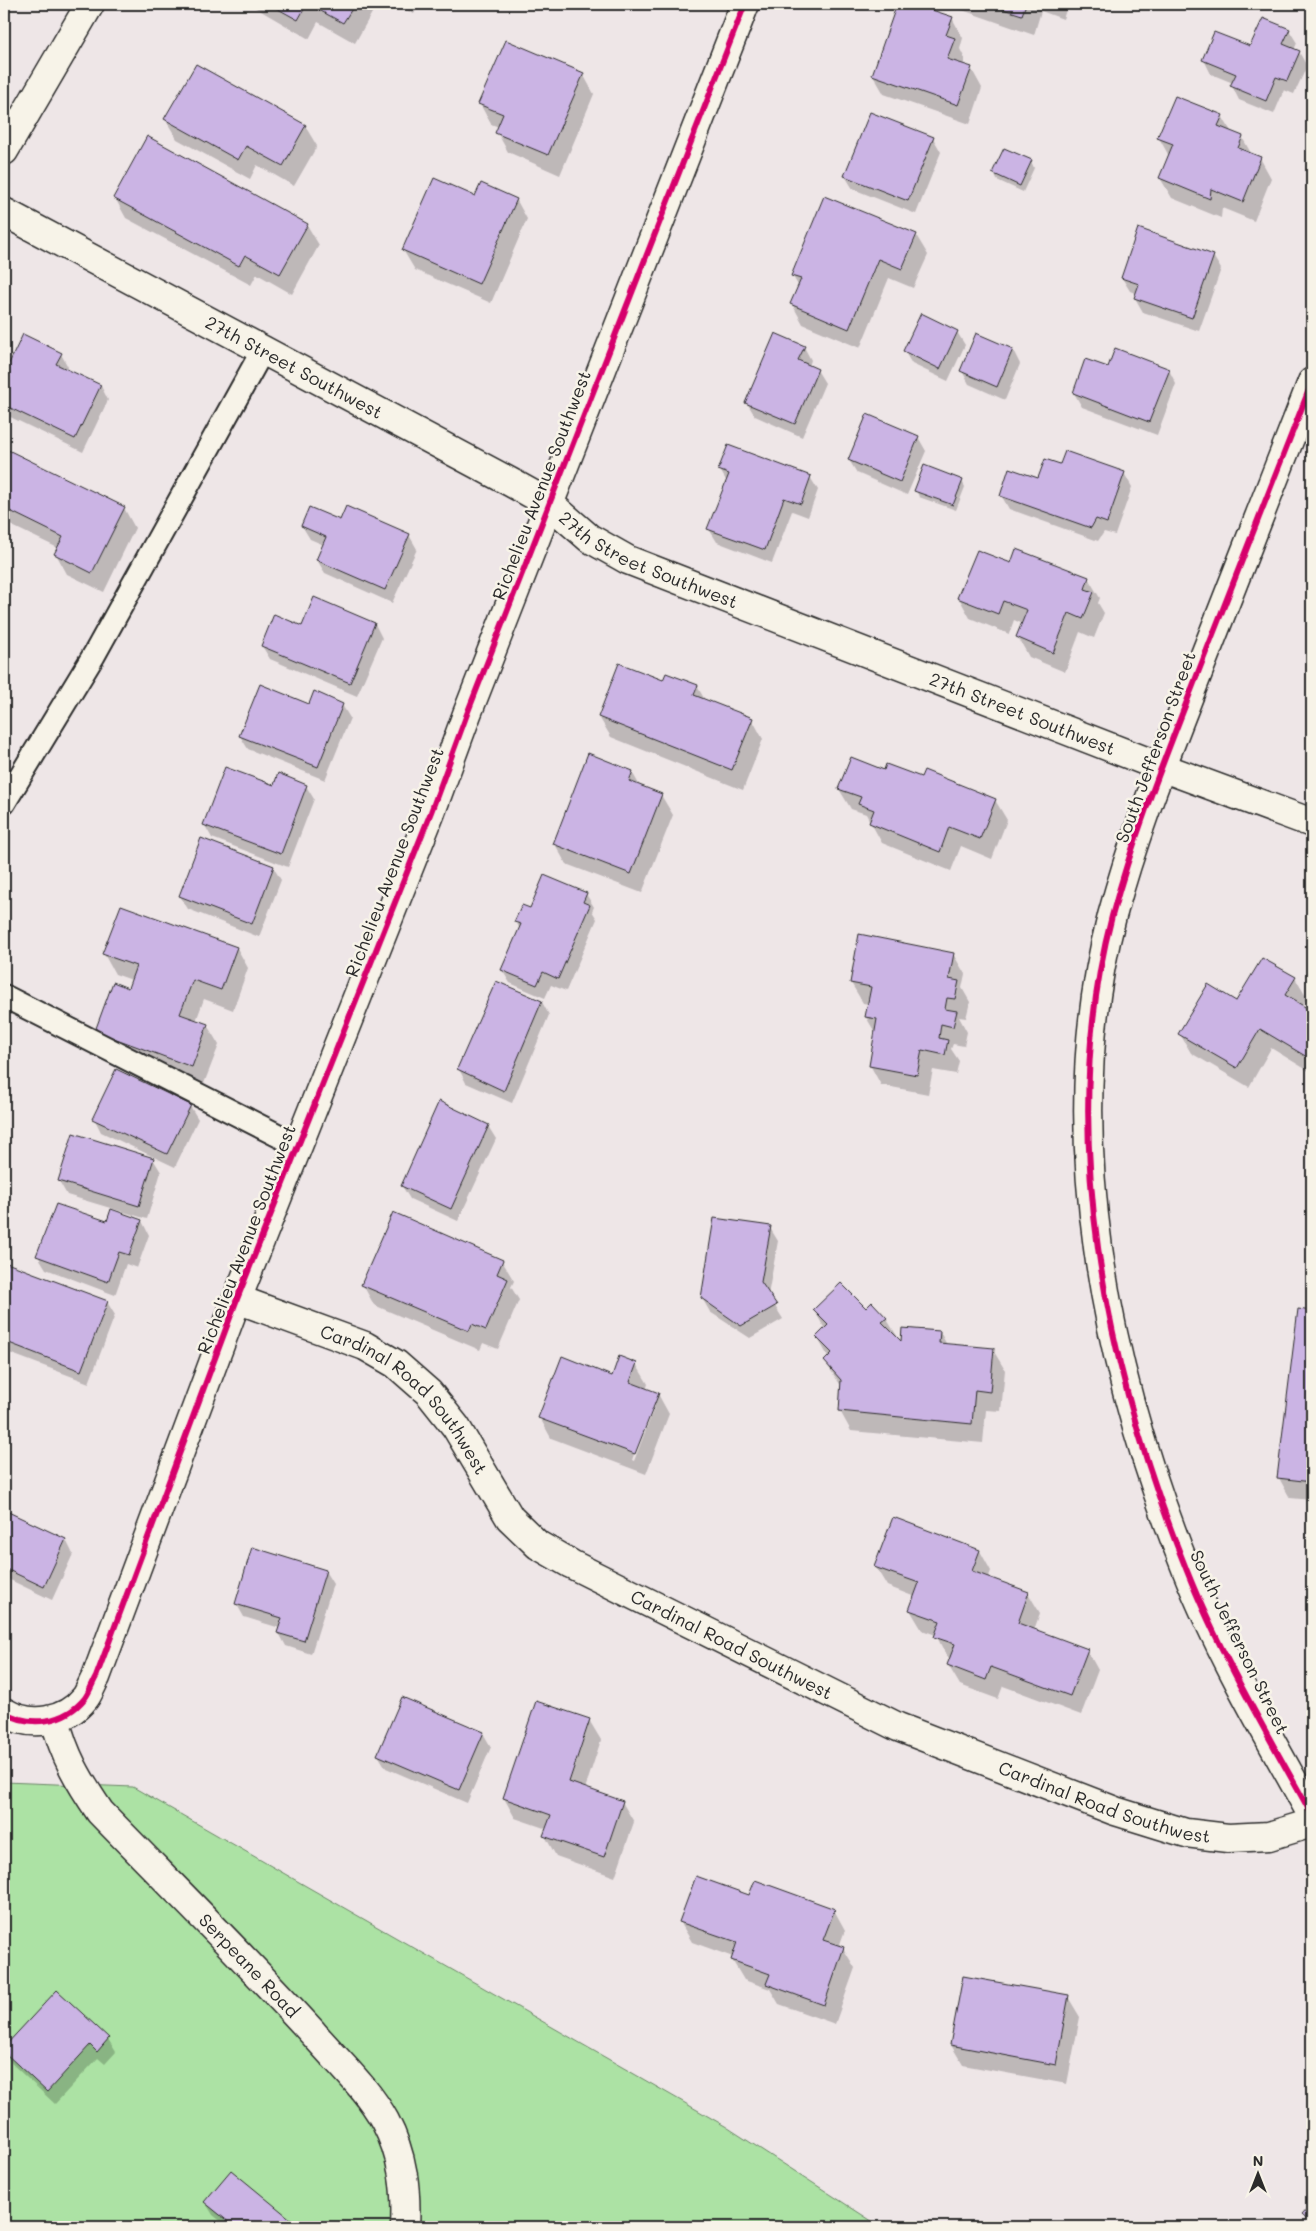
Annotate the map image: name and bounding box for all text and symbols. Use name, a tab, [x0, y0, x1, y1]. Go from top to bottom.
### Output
street label: 27th Street Southwest	[201, 310, 387, 424]
street label: Richelieu Avenue Southwest	[486, 367, 596, 603]
street label: 27th Street Southwest	[554, 505, 741, 614]
street label: South Jefferson Street	[1109, 648, 1201, 846]
street label: 27th Street Southwest	[926, 666, 1119, 760]
street label: Richelieu Avenue Southwest	[339, 744, 449, 980]
street label: Richelieu Avenue Southwest	[191, 1121, 301, 1357]
street label: Cardinal Road Southwest	[317, 1319, 493, 1479]
street label: South Jefferson Street	[1185, 1546, 1295, 1738]
street label: Cardinal Road Southwest	[627, 1584, 837, 1705]
street label: Cardinal Road Southwest	[995, 1755, 1212, 1848]
street label: Serpeane Road	[194, 1908, 305, 2023]
north arrow	[1234, 2148, 1284, 2198]
text: N	[1253, 2151, 1263, 2170]

